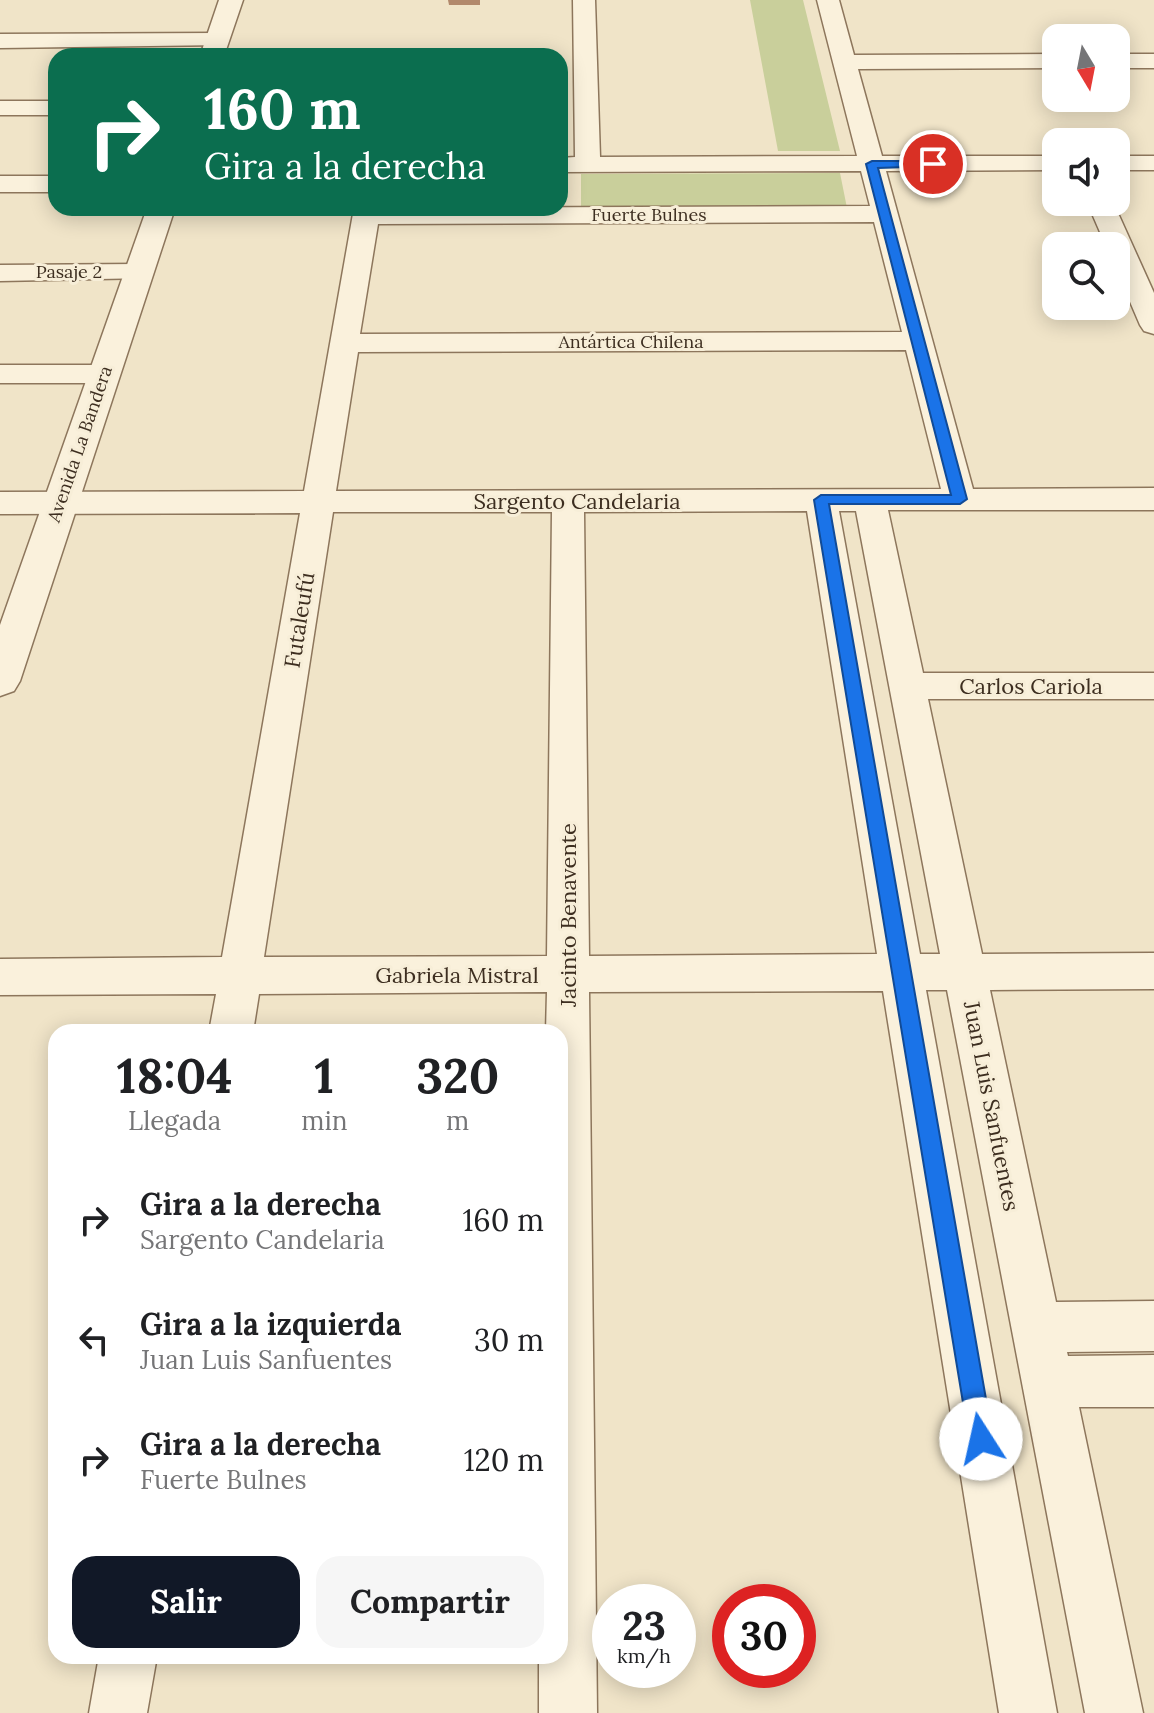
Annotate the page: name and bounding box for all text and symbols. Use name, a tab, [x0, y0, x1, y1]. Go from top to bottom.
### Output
north arrow	[1042, 24, 1130, 112]
map controls	[1042, 24, 1130, 320]
text: 160 m	[204, 73, 361, 144]
icon: right	[72, 80, 176, 184]
button: sound	[1042, 128, 1130, 216]
pin	[899, 130, 967, 198]
icon: arrive	[911, 142, 955, 186]
text: Gira a la derecha	[204, 143, 486, 189]
street label: Fuerte Bulnes	[591, 203, 707, 226]
button: search	[1042, 232, 1130, 320]
street label: Pasaje 2	[36, 260, 102, 283]
street label: Antártica Chilena	[557, 330, 704, 353]
street label: Avenida La Bandera	[42, 362, 117, 526]
street label: Sargento Candelaria	[473, 487, 681, 515]
street label: Futaleufú	[278, 570, 320, 670]
street label: Carlos Cariola	[959, 672, 1103, 700]
street label: Jacinto Benavente	[554, 823, 582, 1008]
street label: Gabriela Mistral	[375, 961, 539, 989]
street label: Juan Luis Sanfuentes	[958, 998, 1026, 1213]
text: 18:04	[117, 1045, 232, 1106]
text: 1	[315, 1045, 334, 1106]
text: 320	[416, 1045, 499, 1106]
text: Llegada	[128, 1104, 221, 1137]
text: min	[301, 1104, 348, 1137]
text: m	[446, 1104, 469, 1137]
text: Gira a la derecha	[140, 1185, 381, 1223]
icon: right	[72, 1198, 116, 1242]
text: 160 m	[462, 1201, 544, 1239]
text: Sargento Candelaria	[140, 1223, 385, 1256]
text: Gira a la izquierda	[140, 1305, 401, 1343]
icon: left	[72, 1318, 116, 1362]
text: 30 m	[474, 1321, 544, 1359]
text: Juan Luis Sanfuentes	[140, 1343, 392, 1376]
position arrow	[939, 1397, 1023, 1481]
text: Gira a la derecha	[140, 1425, 381, 1463]
icon: right	[72, 1438, 116, 1482]
text: 120 m	[464, 1441, 544, 1479]
text: Fuerte Bulnes	[140, 1463, 307, 1496]
button: Salir	[72, 1556, 300, 1648]
button: Compartir	[316, 1556, 544, 1648]
speed limit sign: 30	[712, 1584, 816, 1688]
text: 23	[622, 1600, 666, 1651]
text: km/h	[617, 1643, 671, 1668]

